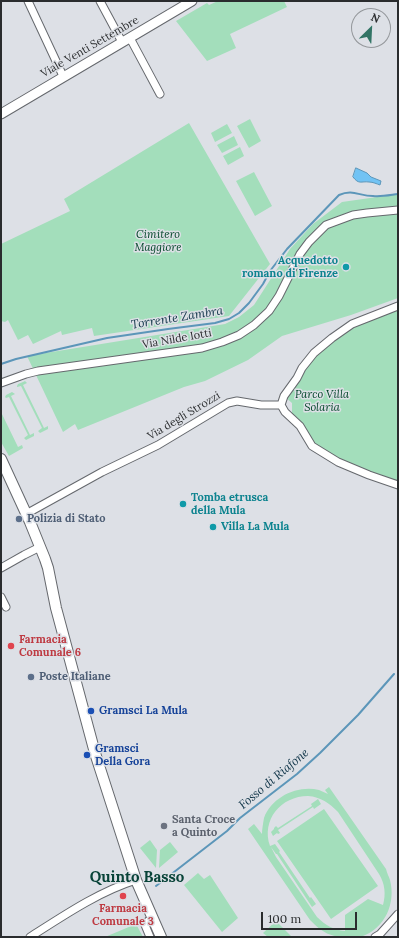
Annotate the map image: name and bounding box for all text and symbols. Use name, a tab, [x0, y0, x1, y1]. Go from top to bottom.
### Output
north arrow	[351, 8, 391, 48]
text: N	[369, 10, 382, 26]
street label: Viale Venti Settembre	[39, 14, 141, 80]
park label: Cimitero Maggiore	[135, 228, 181, 254]
place label: Acquedotto romano di Firenze	[242, 254, 338, 280]
marker: Acquedotto romano di Firenze	[341, 262, 351, 272]
water label: Torrente Zambra	[130, 304, 224, 332]
street label: Via Nilde Iotti	[141, 326, 213, 352]
park label: Parco Villa Solaria	[295, 388, 349, 414]
street label: Via degli Strozzi	[145, 389, 223, 443]
place label: Tomba etrusca della Mula	[191, 491, 268, 517]
marker: Tomba etrusca della Mula	[178, 499, 188, 509]
place label: Polizia di Stato	[27, 512, 106, 526]
marker: Polizia di Stato	[14, 514, 24, 524]
place label: Villa La Mula	[221, 520, 289, 534]
marker: Villa La Mula	[208, 522, 218, 532]
place label: Farmacia Comunale 6	[19, 633, 81, 659]
marker: Farmacia Comunale 6	[6, 641, 16, 651]
place label: Poste Italiane	[39, 670, 111, 684]
marker: Poste Italiane	[26, 672, 36, 682]
place label: Gramsci La Mula	[99, 704, 188, 718]
marker: Gramsci La Mula	[86, 706, 96, 716]
place label: Gramsci Della Gora	[95, 742, 150, 768]
water label: Fosso di Riafone	[236, 746, 312, 812]
marker: Gramsci Della Gora	[82, 750, 92, 760]
place label: Santa Croce a Quinto	[172, 813, 235, 839]
marker: Santa Croce a Quinto	[159, 821, 169, 831]
district label: Quinto Basso	[90, 869, 184, 887]
marker: Farmacia Comunale 3	[118, 891, 128, 901]
place label: Farmacia Comunale 3	[92, 902, 154, 928]
scale bar	[263, 904, 359, 930]
text: 100 m	[268, 911, 301, 926]

